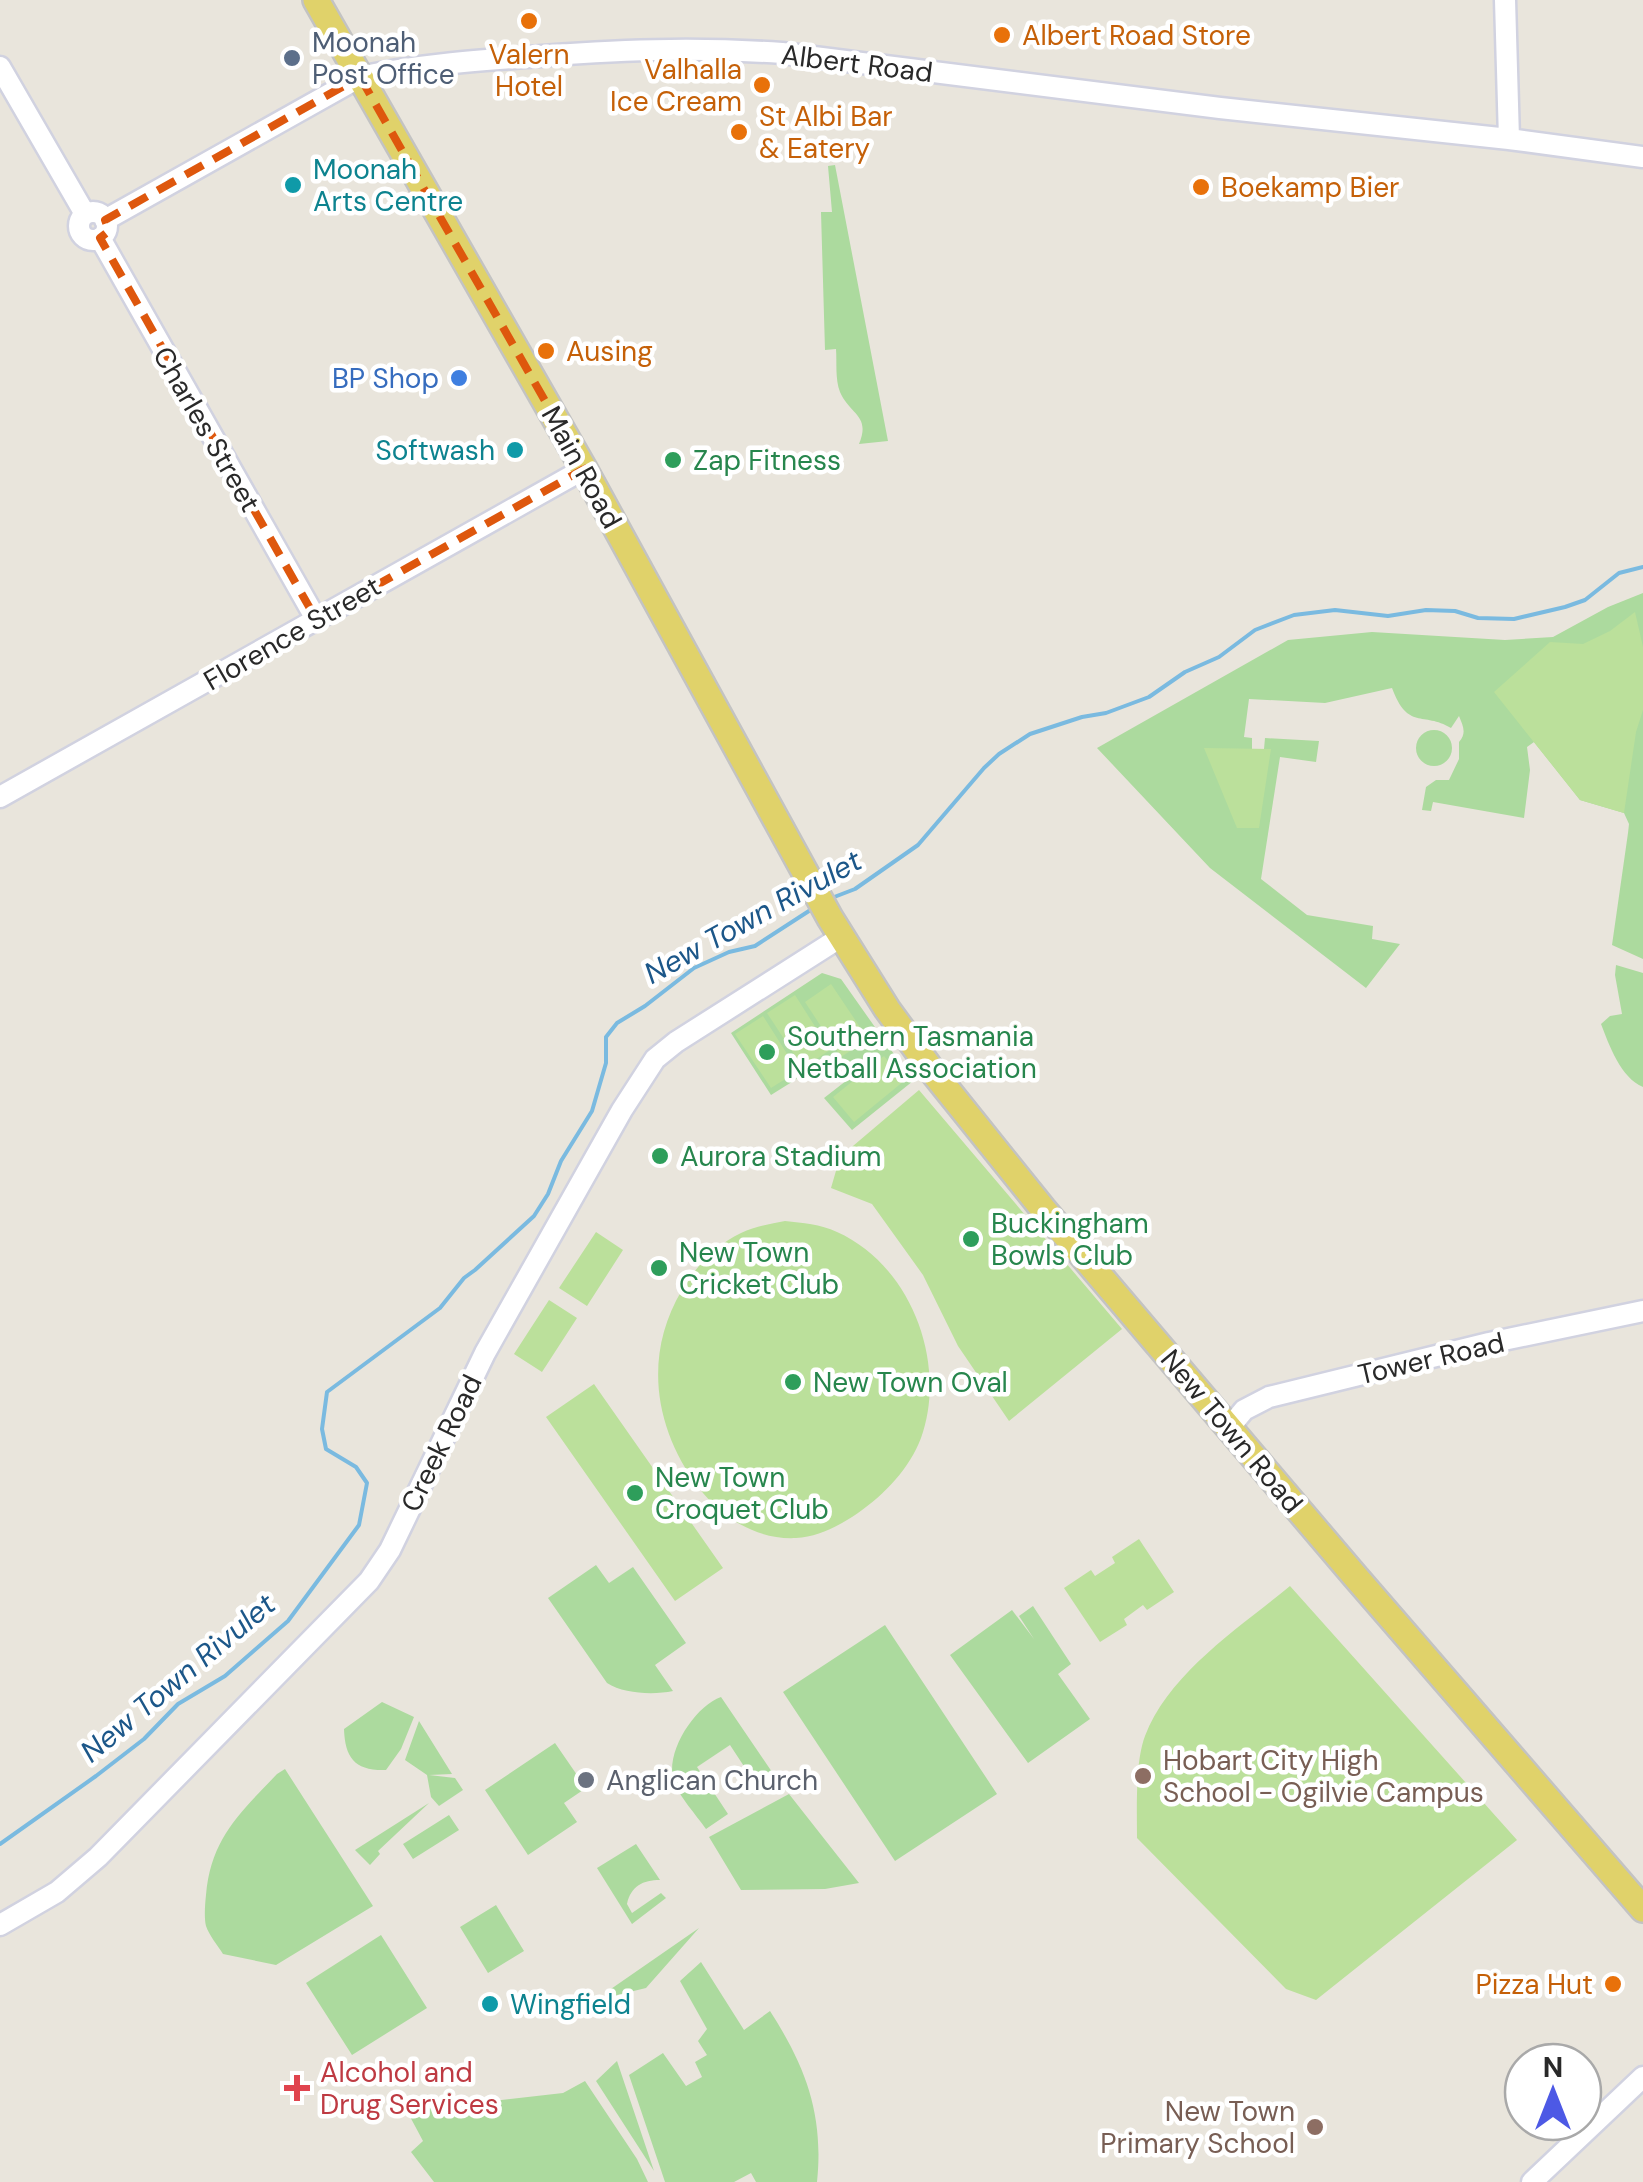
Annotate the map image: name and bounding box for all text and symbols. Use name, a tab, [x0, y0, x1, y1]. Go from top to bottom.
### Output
marker: Valern Hotel	[518, 10, 540, 32]
place label: Albert Road Store	[1022, 17, 1251, 54]
place label: Moonah Post Office	[312, 24, 455, 93]
marker: Albert Road Store	[991, 24, 1013, 46]
place label: Valern Hotel	[489, 36, 569, 105]
street label: Albert Road	[779, 36, 935, 91]
marker: Moonah Post Office	[281, 47, 303, 69]
place label: Valhalla Ice Cream	[610, 51, 742, 120]
marker: Valhalla Ice Cream	[751, 74, 773, 96]
place label: St Albi Bar & Eatery	[759, 98, 893, 167]
marker: St Albi Bar & Eatery	[728, 121, 750, 143]
place label: Moonah Arts Centre	[313, 151, 463, 220]
place label: Boekamp Bier	[1221, 169, 1399, 206]
marker: Moonah Arts Centre	[282, 174, 304, 196]
marker: Boekamp Bier	[1190, 176, 1212, 198]
place label: Ausing	[566, 333, 653, 370]
street label: Charles Street	[144, 340, 269, 519]
marker: Ausing	[535, 340, 557, 362]
place label: BP Shop	[332, 360, 439, 397]
marker: BP Shop	[448, 367, 470, 389]
street label: Main Road	[533, 400, 630, 535]
place label: Softwash	[375, 432, 495, 469]
marker: Softwash	[504, 439, 526, 461]
place label: Zap Fitness	[693, 442, 841, 479]
marker: Zap Fitness	[662, 449, 684, 471]
street label: Florence Street	[197, 568, 387, 699]
water label: New Town Rivulet	[637, 840, 869, 993]
place label: Southern Tasmania Netball Association	[787, 1018, 1037, 1087]
marker: Southern Tasmania Netball Association	[756, 1041, 778, 1063]
place label: Aurora Stadium	[680, 1138, 882, 1175]
marker: Aurora Stadium	[649, 1145, 671, 1167]
place label: Buckingham Bowls Club	[991, 1205, 1149, 1274]
marker: Buckingham Bowls Club	[960, 1228, 982, 1250]
place label: New Town Cricket Club	[679, 1234, 839, 1303]
marker: New Town Cricket Club	[648, 1257, 670, 1279]
street label: Tower Road	[1354, 1324, 1508, 1393]
street label: New Town Road	[1152, 1342, 1311, 1521]
place label: New Town Oval	[813, 1364, 1008, 1401]
street label: Creek Road	[392, 1368, 491, 1518]
marker: New Town Oval	[782, 1371, 804, 1393]
place label: New Town Croquet Club	[655, 1459, 829, 1528]
marker: New Town Croquet Club	[624, 1482, 646, 1504]
water label: New Town Rivulet	[72, 1584, 284, 1771]
place label: Hobart City High School - Ogilvie Campus	[1163, 1742, 1484, 1811]
place label: Anglican Church	[606, 1762, 818, 1799]
marker: Hobart City High School - Ogilvie Campus	[1132, 1765, 1154, 1787]
marker: Anglican Church	[575, 1769, 597, 1791]
place label: Pizza Hut	[1476, 1966, 1593, 2003]
marker: Pizza Hut	[1602, 1973, 1624, 1995]
place label: Wingfield	[510, 1986, 631, 2023]
marker: Wingfield	[479, 1993, 501, 2015]
north arrow	[1503, 2042, 1603, 2142]
text: N	[1543, 2049, 1563, 2086]
place label: Alcohol and Drug Services	[320, 2054, 499, 2123]
marker: Alcohol and Drug Services	[284, 2075, 310, 2101]
place label: New Town Primary School	[1100, 2093, 1295, 2162]
marker: New Town Primary School	[1304, 2116, 1326, 2138]

